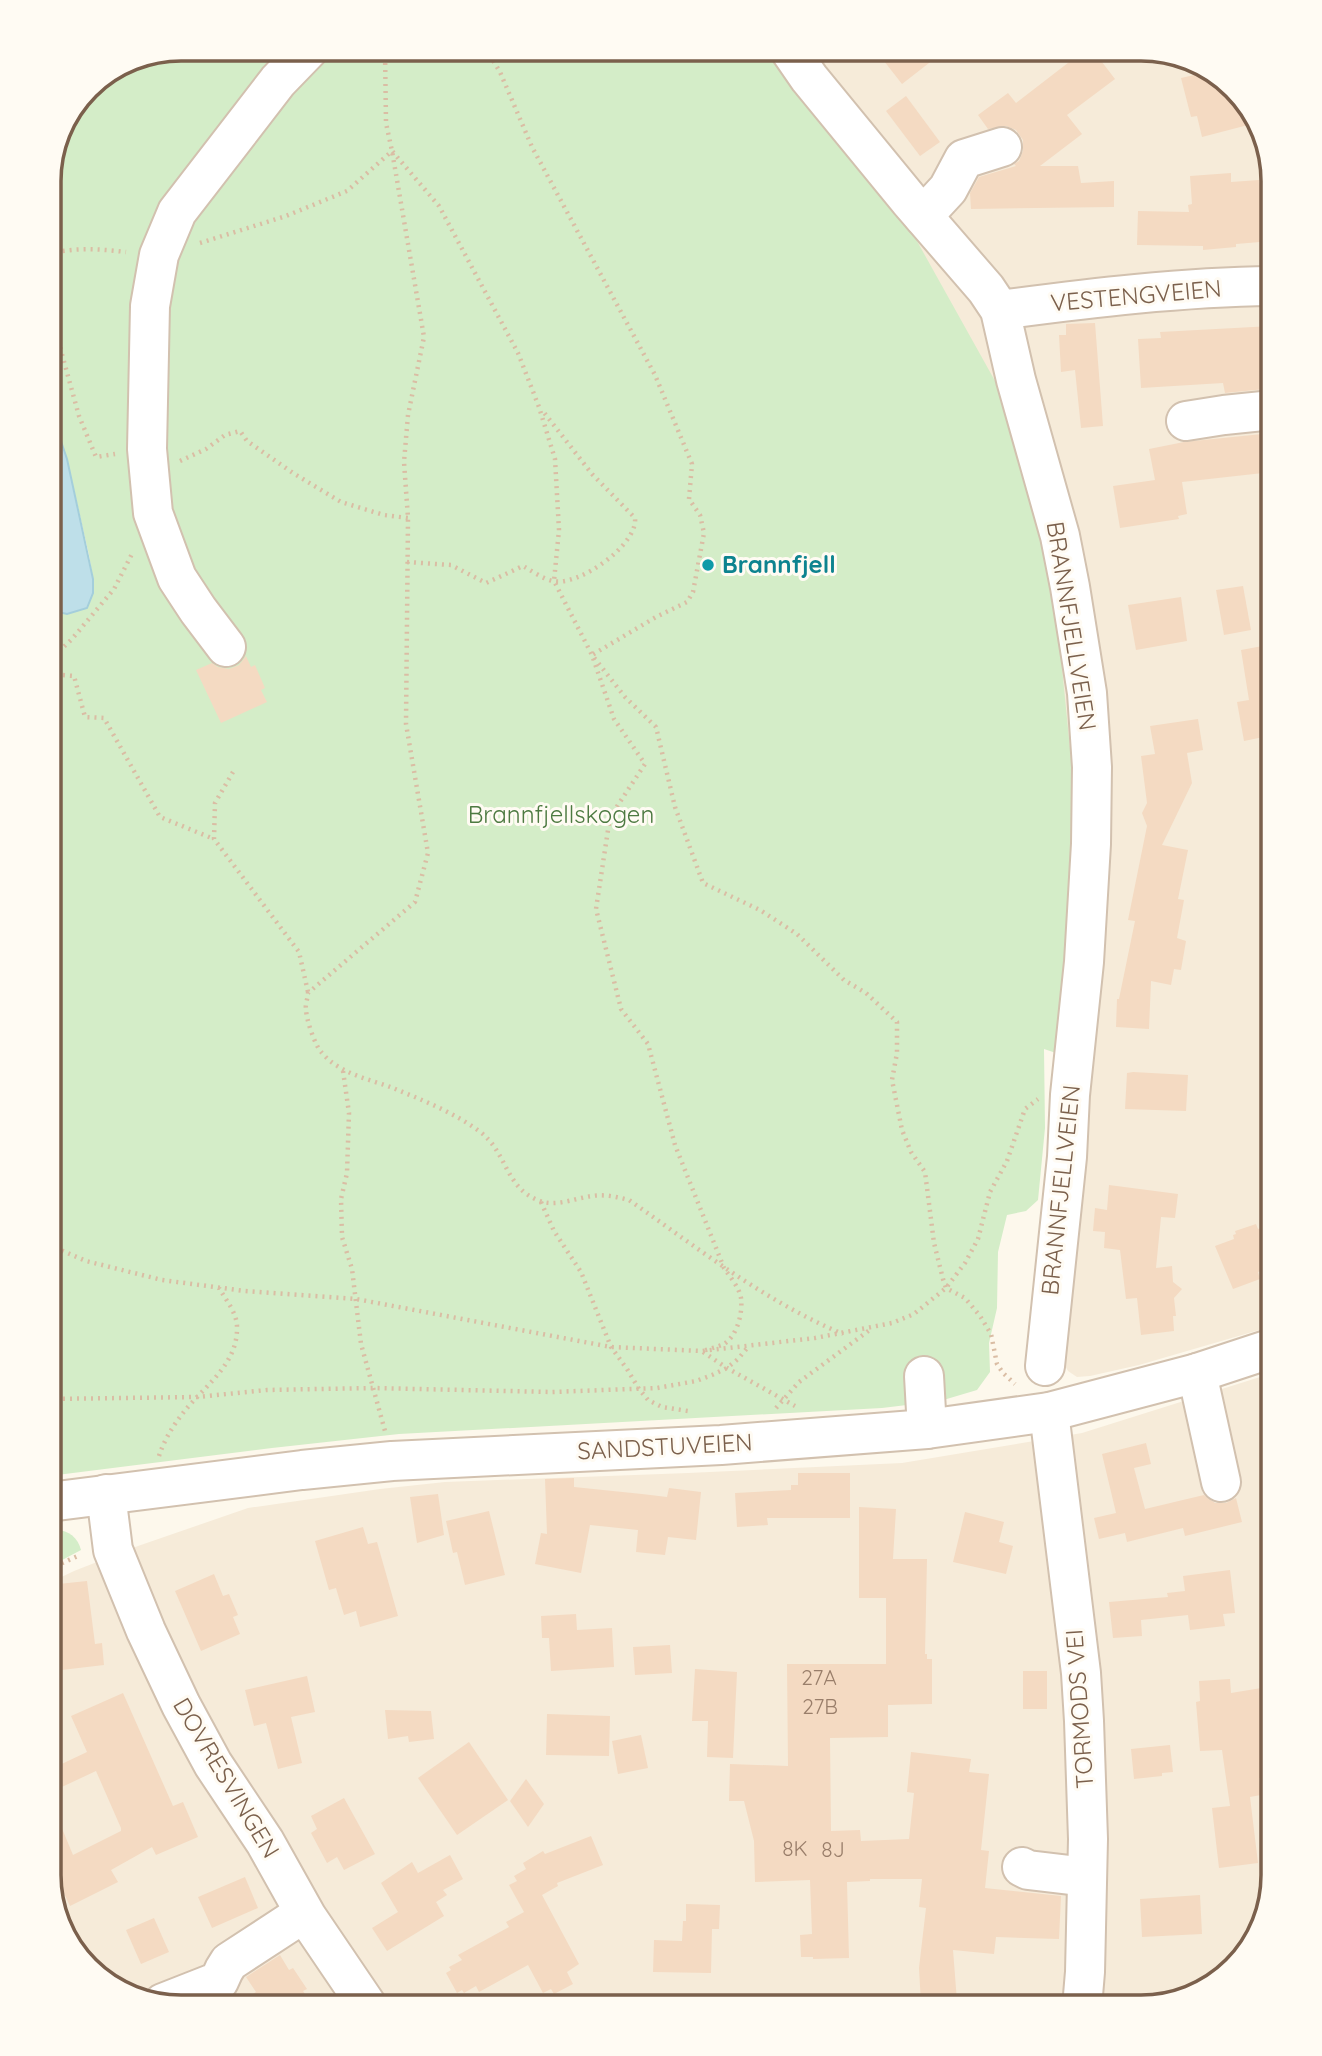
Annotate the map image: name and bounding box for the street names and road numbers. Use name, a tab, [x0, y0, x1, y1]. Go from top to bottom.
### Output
street label: VESTENGVEIEN	[1049, 273, 1223, 317]
street label: BRANNFJELLVEIEN	[1041, 519, 1103, 733]
street label: BRANNFJELLVEIEN	[1034, 1083, 1086, 1297]
street label: SANDSTUVEIEN	[577, 1426, 753, 1466]
street label: TORMODS VEI	[1058, 1628, 1100, 1790]
street label: DOVRESVINGEN	[167, 1692, 287, 1863]

